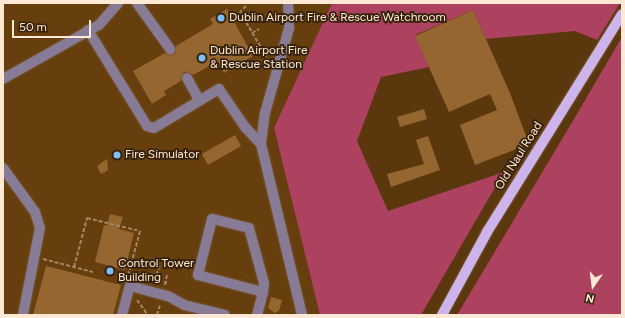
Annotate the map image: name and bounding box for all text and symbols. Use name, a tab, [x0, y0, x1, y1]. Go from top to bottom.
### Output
place label: Dublin Airport Fire & Rescue Watchroom	[229, 11, 446, 25]
scale bar	[14, 12, 93, 38]
marker: Dublin Airport Fire & Rescue Watchroom	[216, 13, 226, 23]
text: 50 m	[19, 20, 47, 34]
place label: Dublin Airport Fire & Rescue Station	[210, 44, 308, 72]
marker: Dublin Airport Fire & Rescue Station	[197, 53, 207, 63]
street label: Old Naul Road	[492, 119, 546, 193]
place label: Fire Simulator	[125, 148, 199, 162]
marker: Fire Simulator	[112, 150, 122, 160]
place label: Control Tower Building	[118, 257, 194, 285]
marker: Control Tower Building	[105, 266, 115, 276]
north arrow	[573, 266, 613, 306]
text: N	[584, 291, 596, 305]

